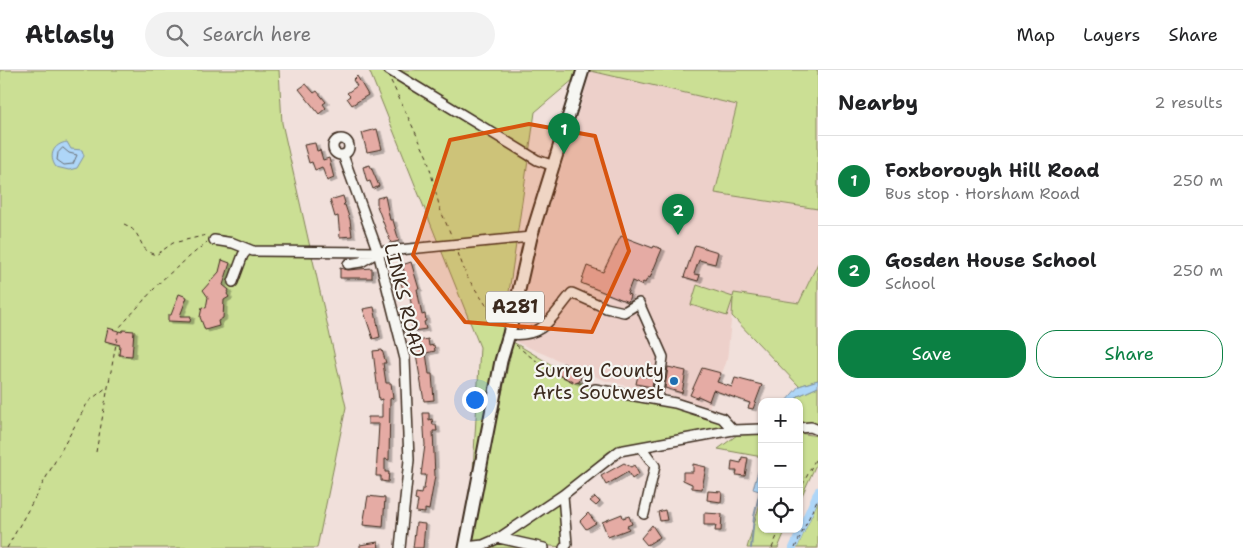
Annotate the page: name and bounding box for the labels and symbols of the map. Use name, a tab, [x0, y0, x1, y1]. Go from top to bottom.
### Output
pin: 1	[548, 113, 580, 154]
pin: 2	[662, 194, 694, 235]
street label: LINKS ROAD	[378, 240, 431, 360]
road number: A281	[486, 292, 544, 322]
place label: Surrey County Arts Soutwest	[533, 358, 664, 405]
marker: Surrey County Arts Soutwest	[668, 375, 680, 387]
your location	[462, 387, 488, 413]

